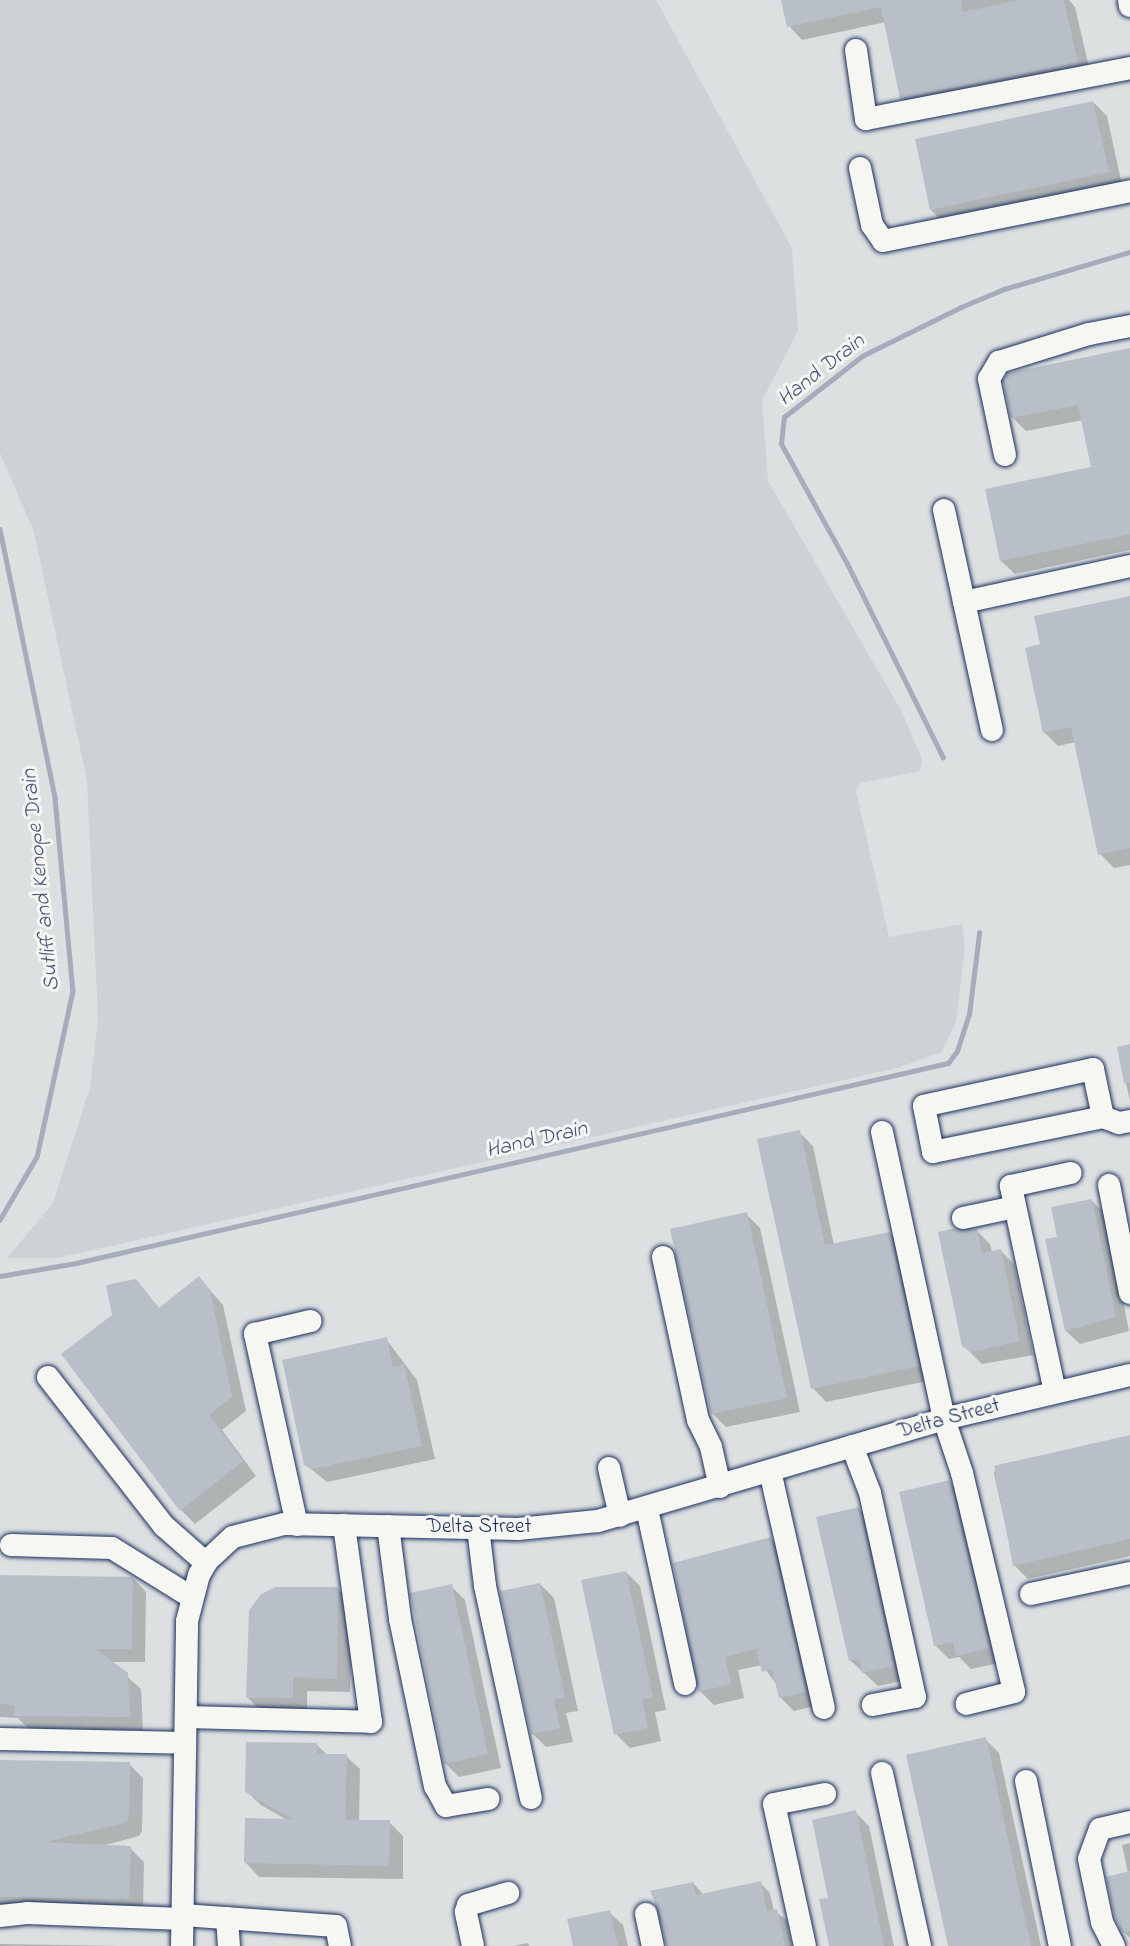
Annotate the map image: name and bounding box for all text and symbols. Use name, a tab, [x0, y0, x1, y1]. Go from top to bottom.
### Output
water label: Hand Drain	[773, 329, 871, 413]
water label: Sutliff and Kenope Drain	[17, 768, 67, 992]
water label: Hand Drain	[484, 1117, 590, 1165]
street label: Delta Street	[895, 1393, 1003, 1445]
street label: Delta Street	[427, 1514, 531, 1540]

